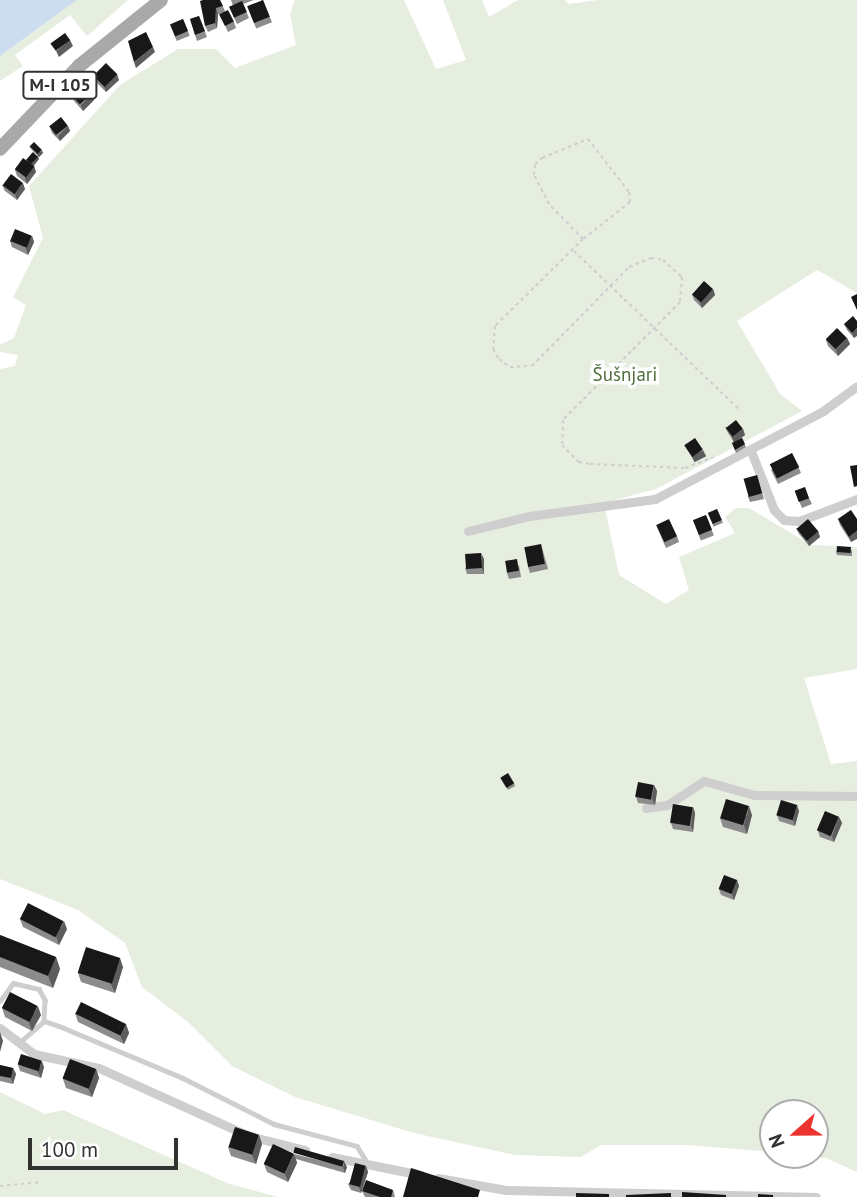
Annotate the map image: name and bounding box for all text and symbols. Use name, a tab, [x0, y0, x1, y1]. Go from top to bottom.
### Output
road number: M-I 105	[22, 70, 98, 100]
park label: Šušnjari	[593, 364, 657, 386]
north arrow	[759, 1099, 829, 1169]
scale bar	[32, 1124, 182, 1168]
text: N	[763, 1131, 790, 1151]
text: 100 m	[41, 1136, 98, 1163]

